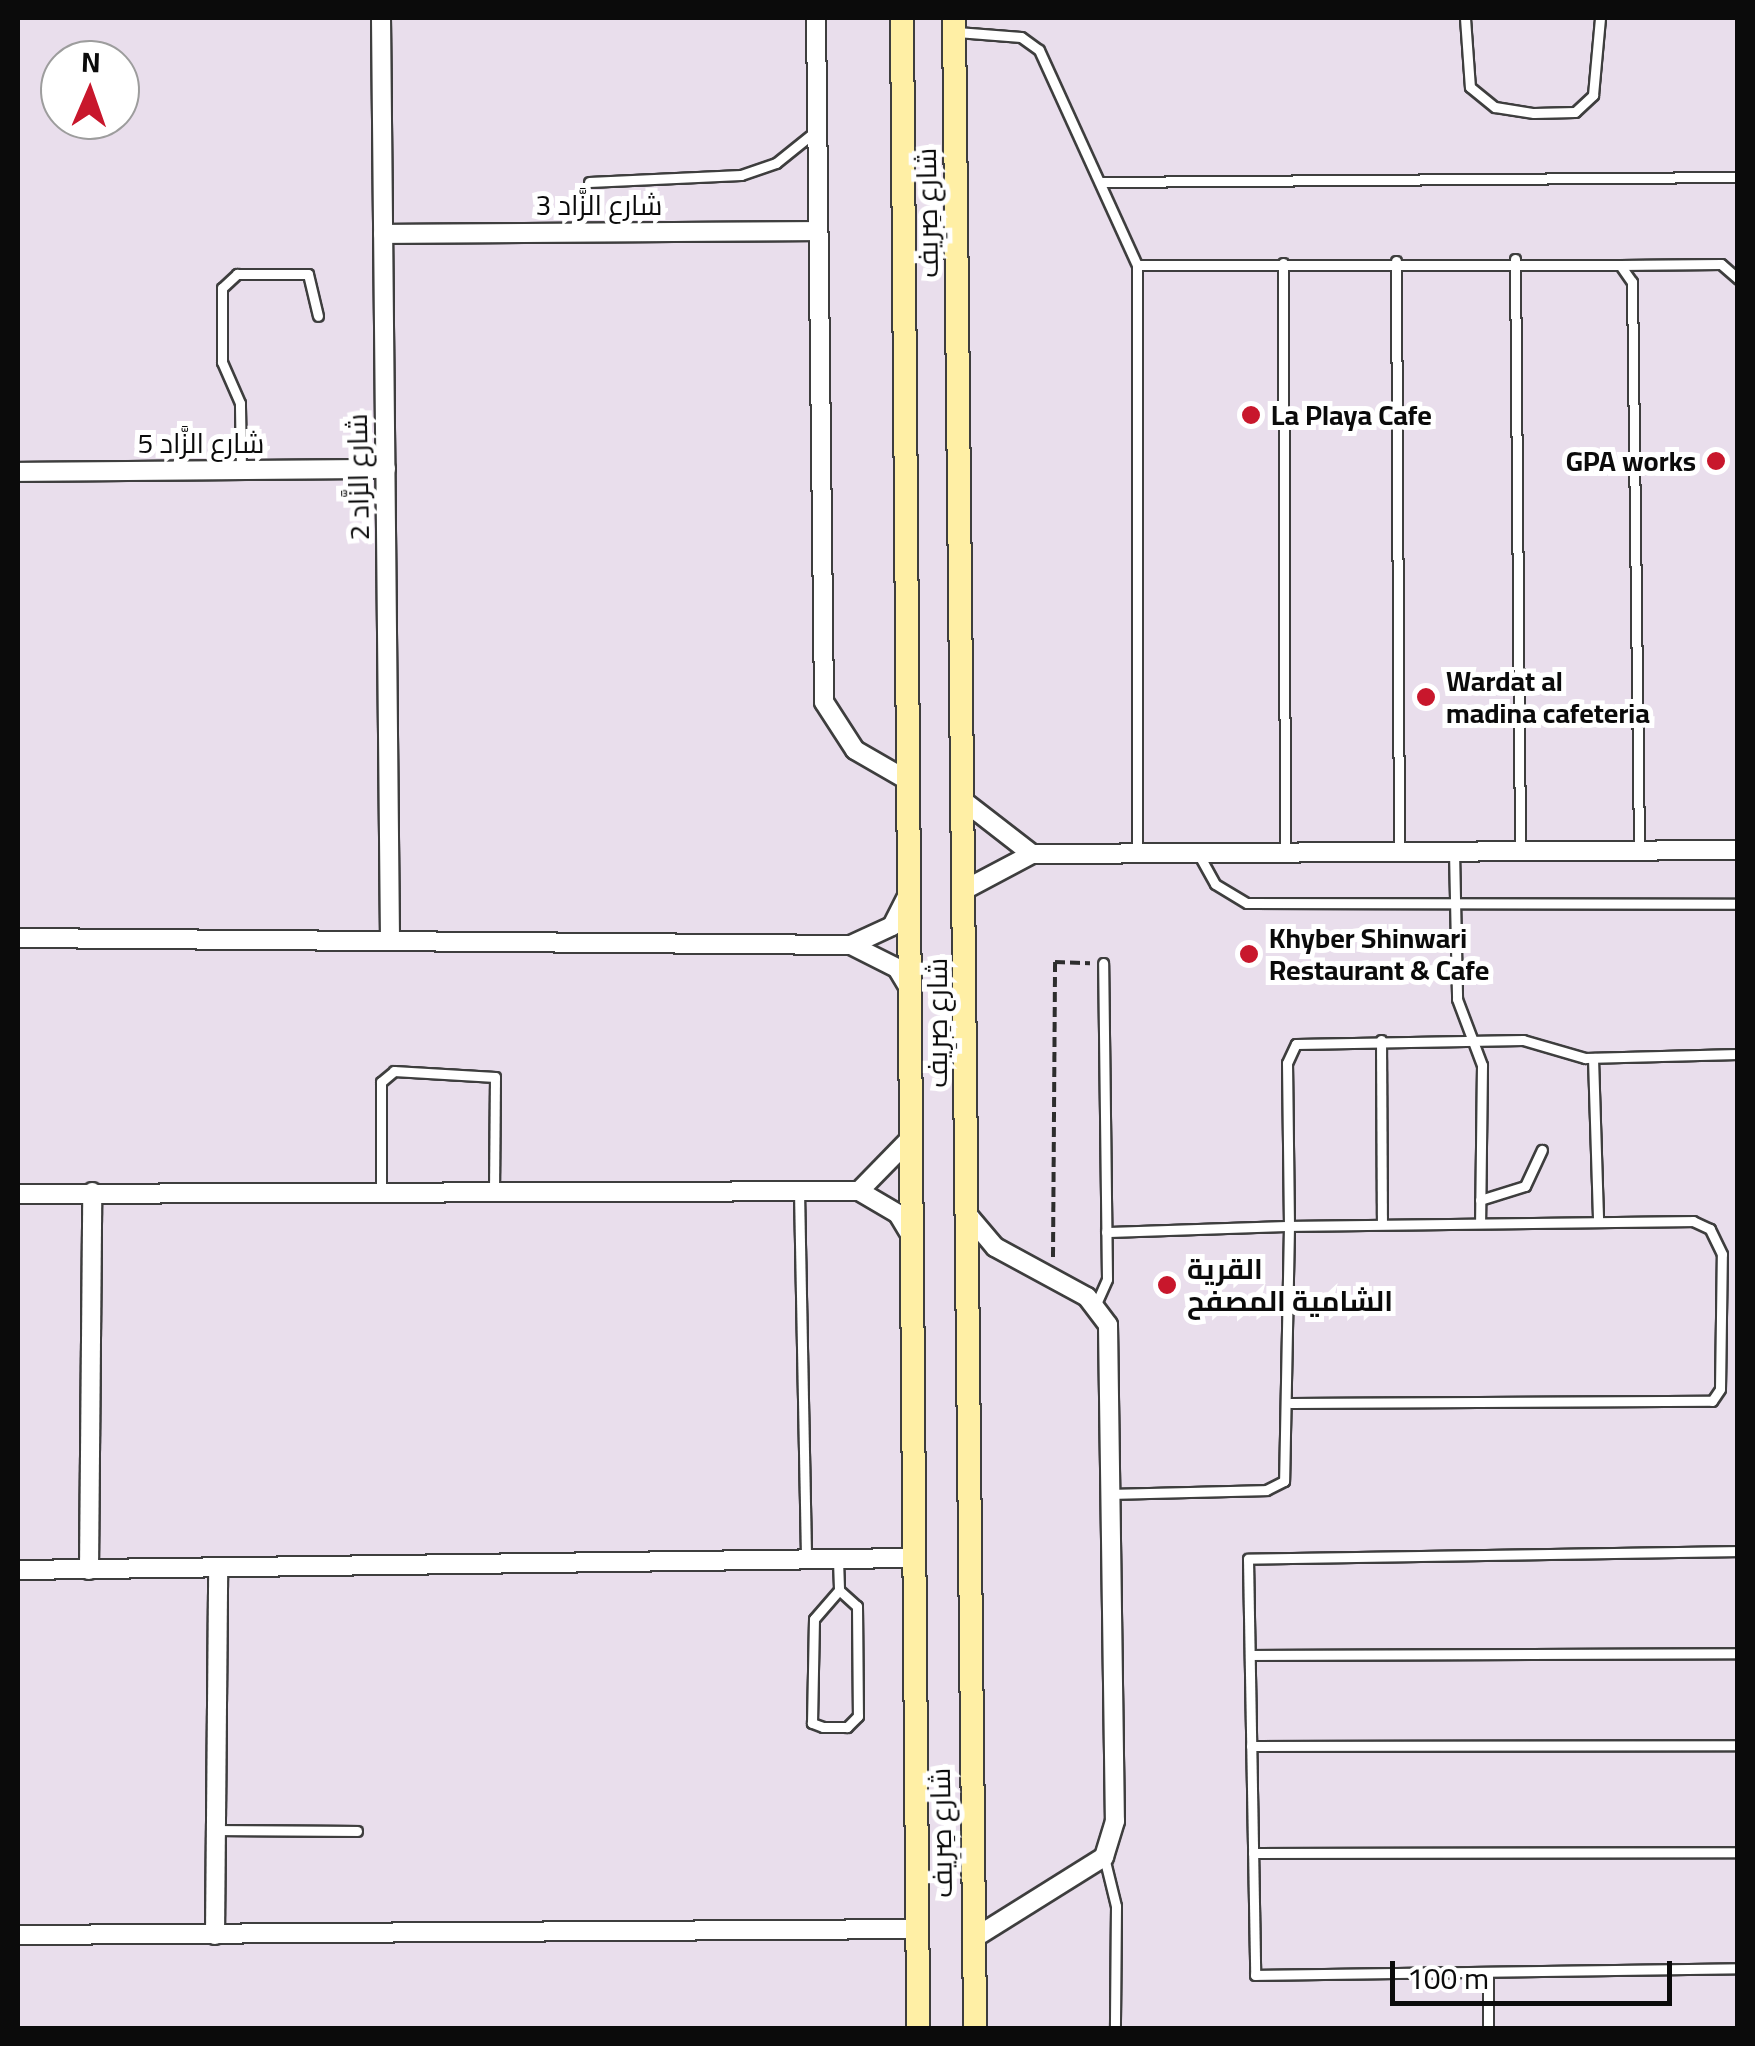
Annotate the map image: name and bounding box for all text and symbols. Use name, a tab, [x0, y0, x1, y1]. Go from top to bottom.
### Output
text: N	[81, 36, 101, 88]
north arrow	[40, 40, 140, 140]
street label: شارع صِرِيف	[909, 148, 945, 278]
street label: شارع الزَّاد 3	[536, 188, 662, 222]
place label: La Playa Cafe	[1271, 398, 1432, 432]
marker: La Playa Cafe	[1240, 404, 1262, 426]
street label: شارع الزَّاد 2	[340, 413, 376, 541]
street label: شارع الزَّاد 5	[138, 426, 264, 460]
place label: GPA works	[1566, 444, 1696, 478]
marker: GPA works	[1705, 450, 1727, 472]
place label: Wardat al madina cafeteria	[1446, 664, 1650, 730]
marker: Wardat al madina cafeteria	[1415, 686, 1437, 708]
place label: Khyber Shinwari Restaurant & Cafe	[1269, 921, 1489, 987]
marker: Khyber Shinwari Restaurant & Cafe	[1238, 943, 1260, 965]
street label: شارع صِرِيف	[920, 958, 954, 1088]
place label: القرية الشامية المصفح	[1187, 1252, 1393, 1318]
marker: القرية الشامية المصفح	[1156, 1274, 1178, 1296]
street label: شارع صِرِيف	[923, 1768, 959, 1898]
scale bar	[1395, 1941, 1678, 2003]
text: 100 m	[1407, 1950, 1489, 2006]

